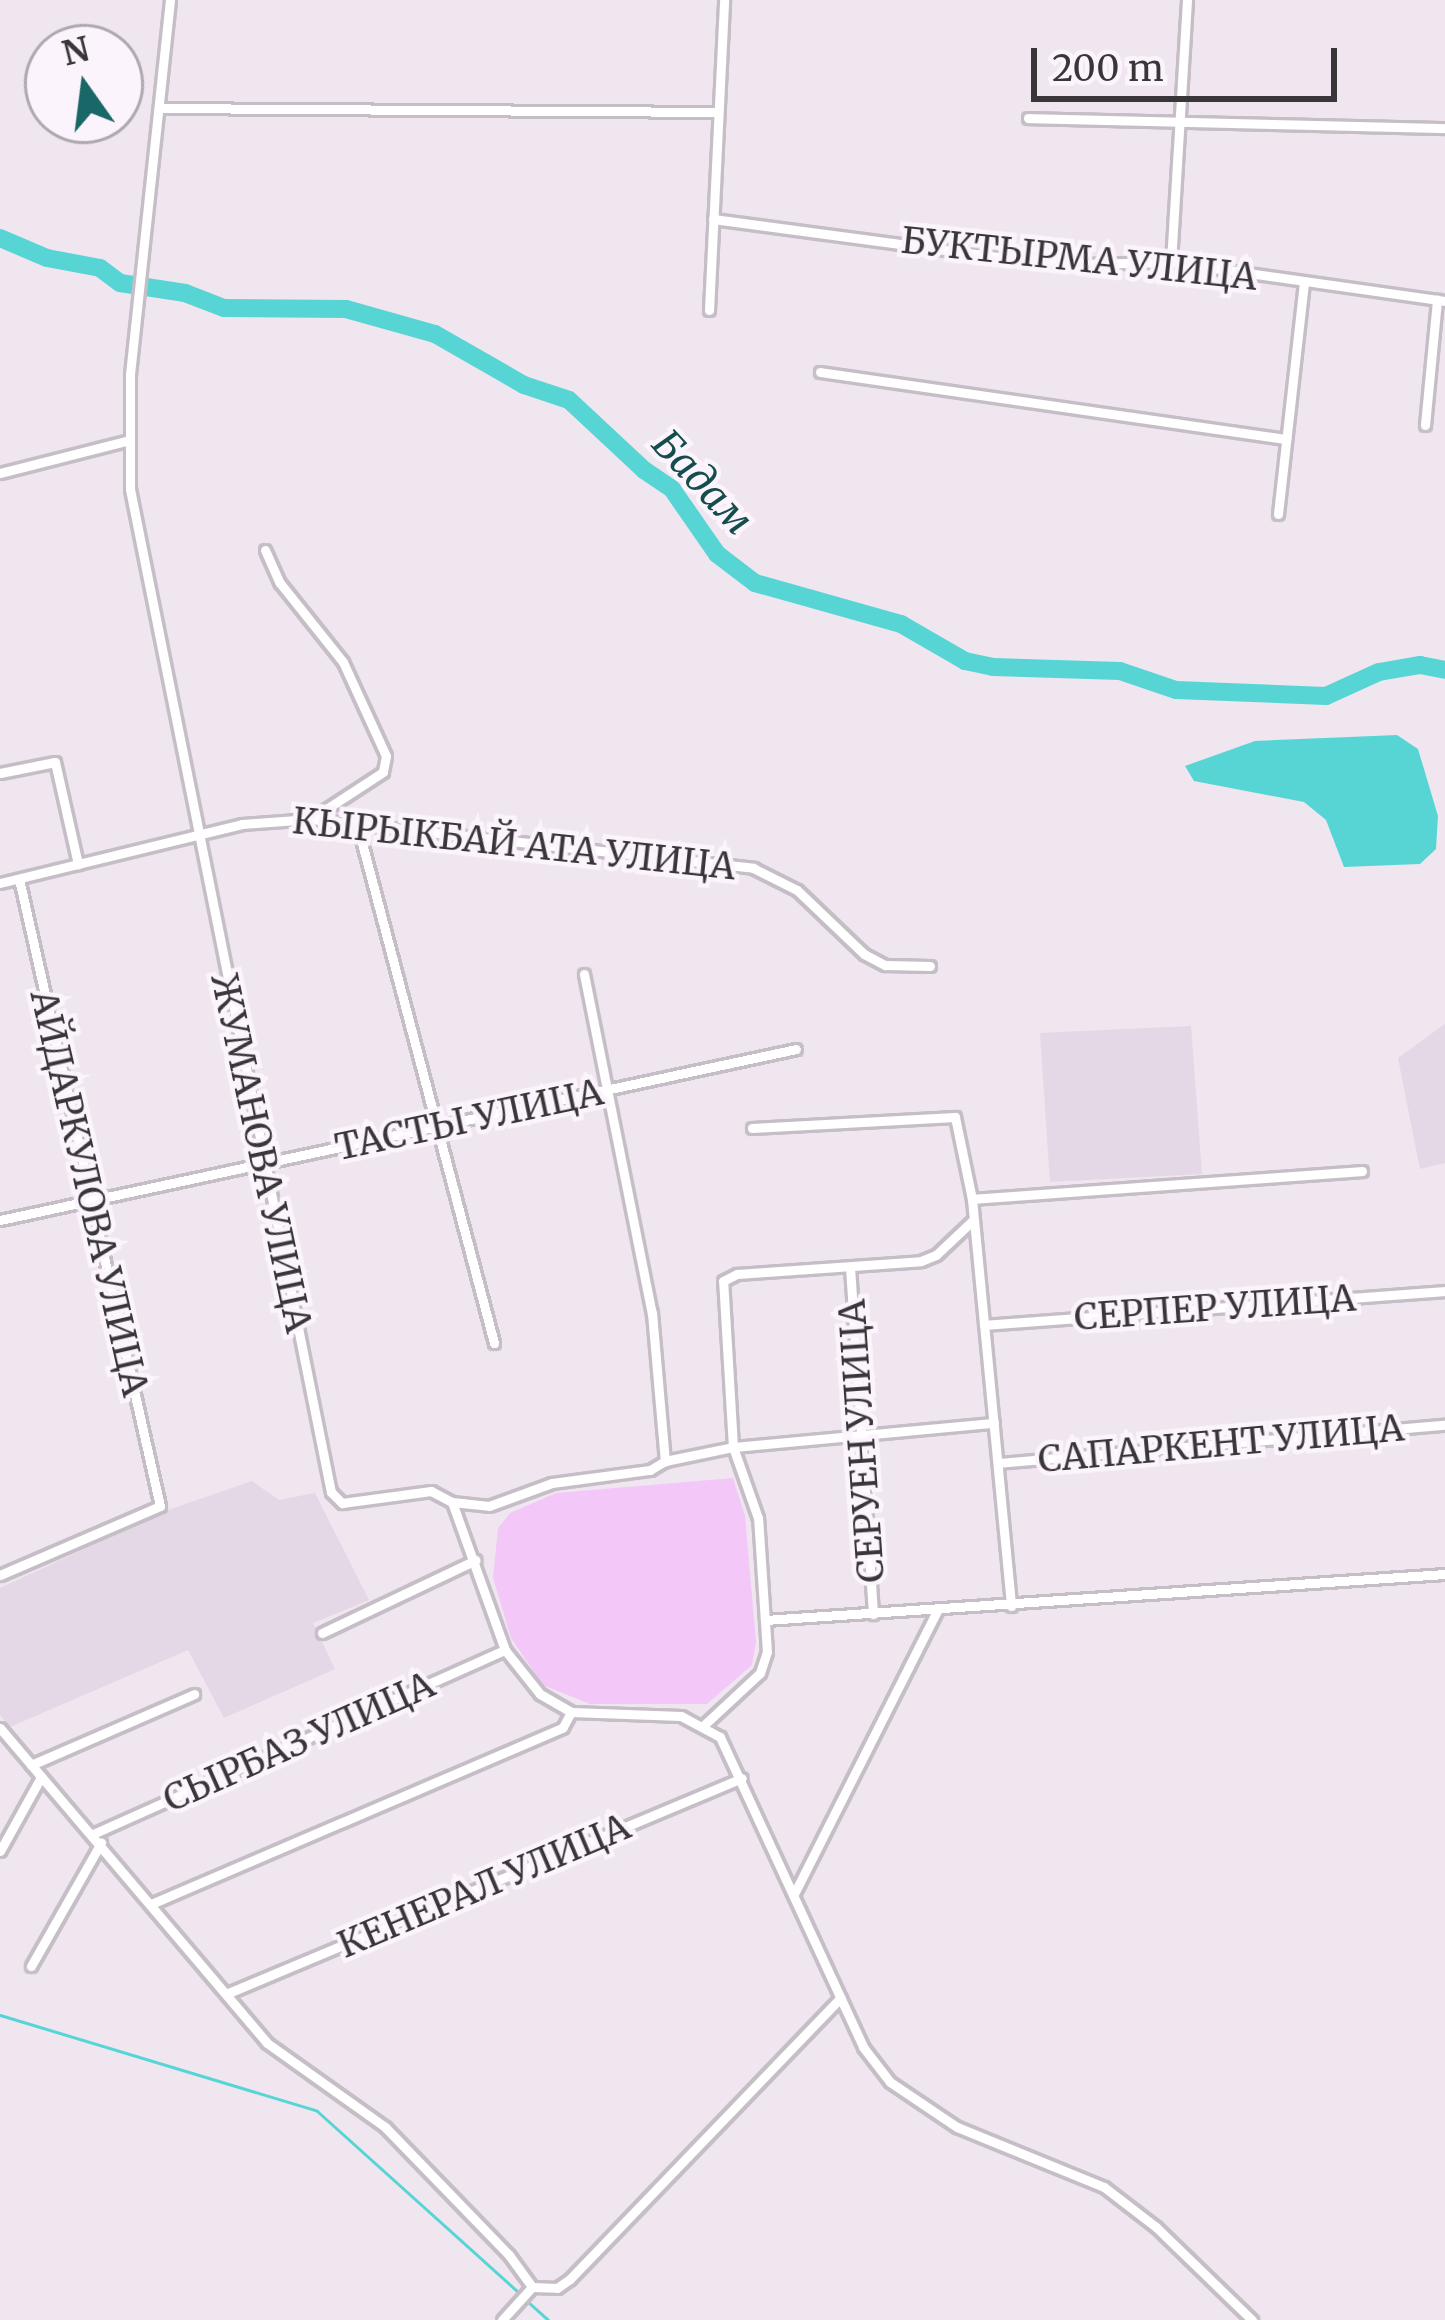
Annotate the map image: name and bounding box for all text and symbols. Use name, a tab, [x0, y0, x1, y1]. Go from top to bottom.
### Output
north arrow	[24, 24, 144, 144]
scale bar	[1037, 24, 1343, 98]
text: N	[58, 28, 93, 75]
text: 200 m	[1052, 46, 1164, 91]
street label: БУКТЫРМА УЛИЦА	[899, 219, 1259, 299]
water label: Бадам	[642, 421, 762, 545]
street label: КЫРЫКБАЙ АТА УЛИЦА	[290, 799, 738, 889]
street label: ЖУМАНОВА УЛИЦА	[202, 970, 320, 1336]
street label: АЙДАРКУЛОВА УЛИЦА	[21, 986, 157, 1400]
street label: ТАСТЫ УЛИЦА	[331, 1071, 607, 1169]
street label: СЕРПЕР УЛИЦА	[1073, 1277, 1357, 1339]
street label: СЕРУЕН УЛИЦА	[831, 1298, 893, 1584]
street label: САПАРКЕНТ УЛИЦА	[1036, 1406, 1406, 1482]
street label: СЫРБАЗ УЛИЦА	[157, 1663, 441, 1821]
street label: КЕНЕРАЛ УЛИЦА	[332, 1805, 636, 1967]

